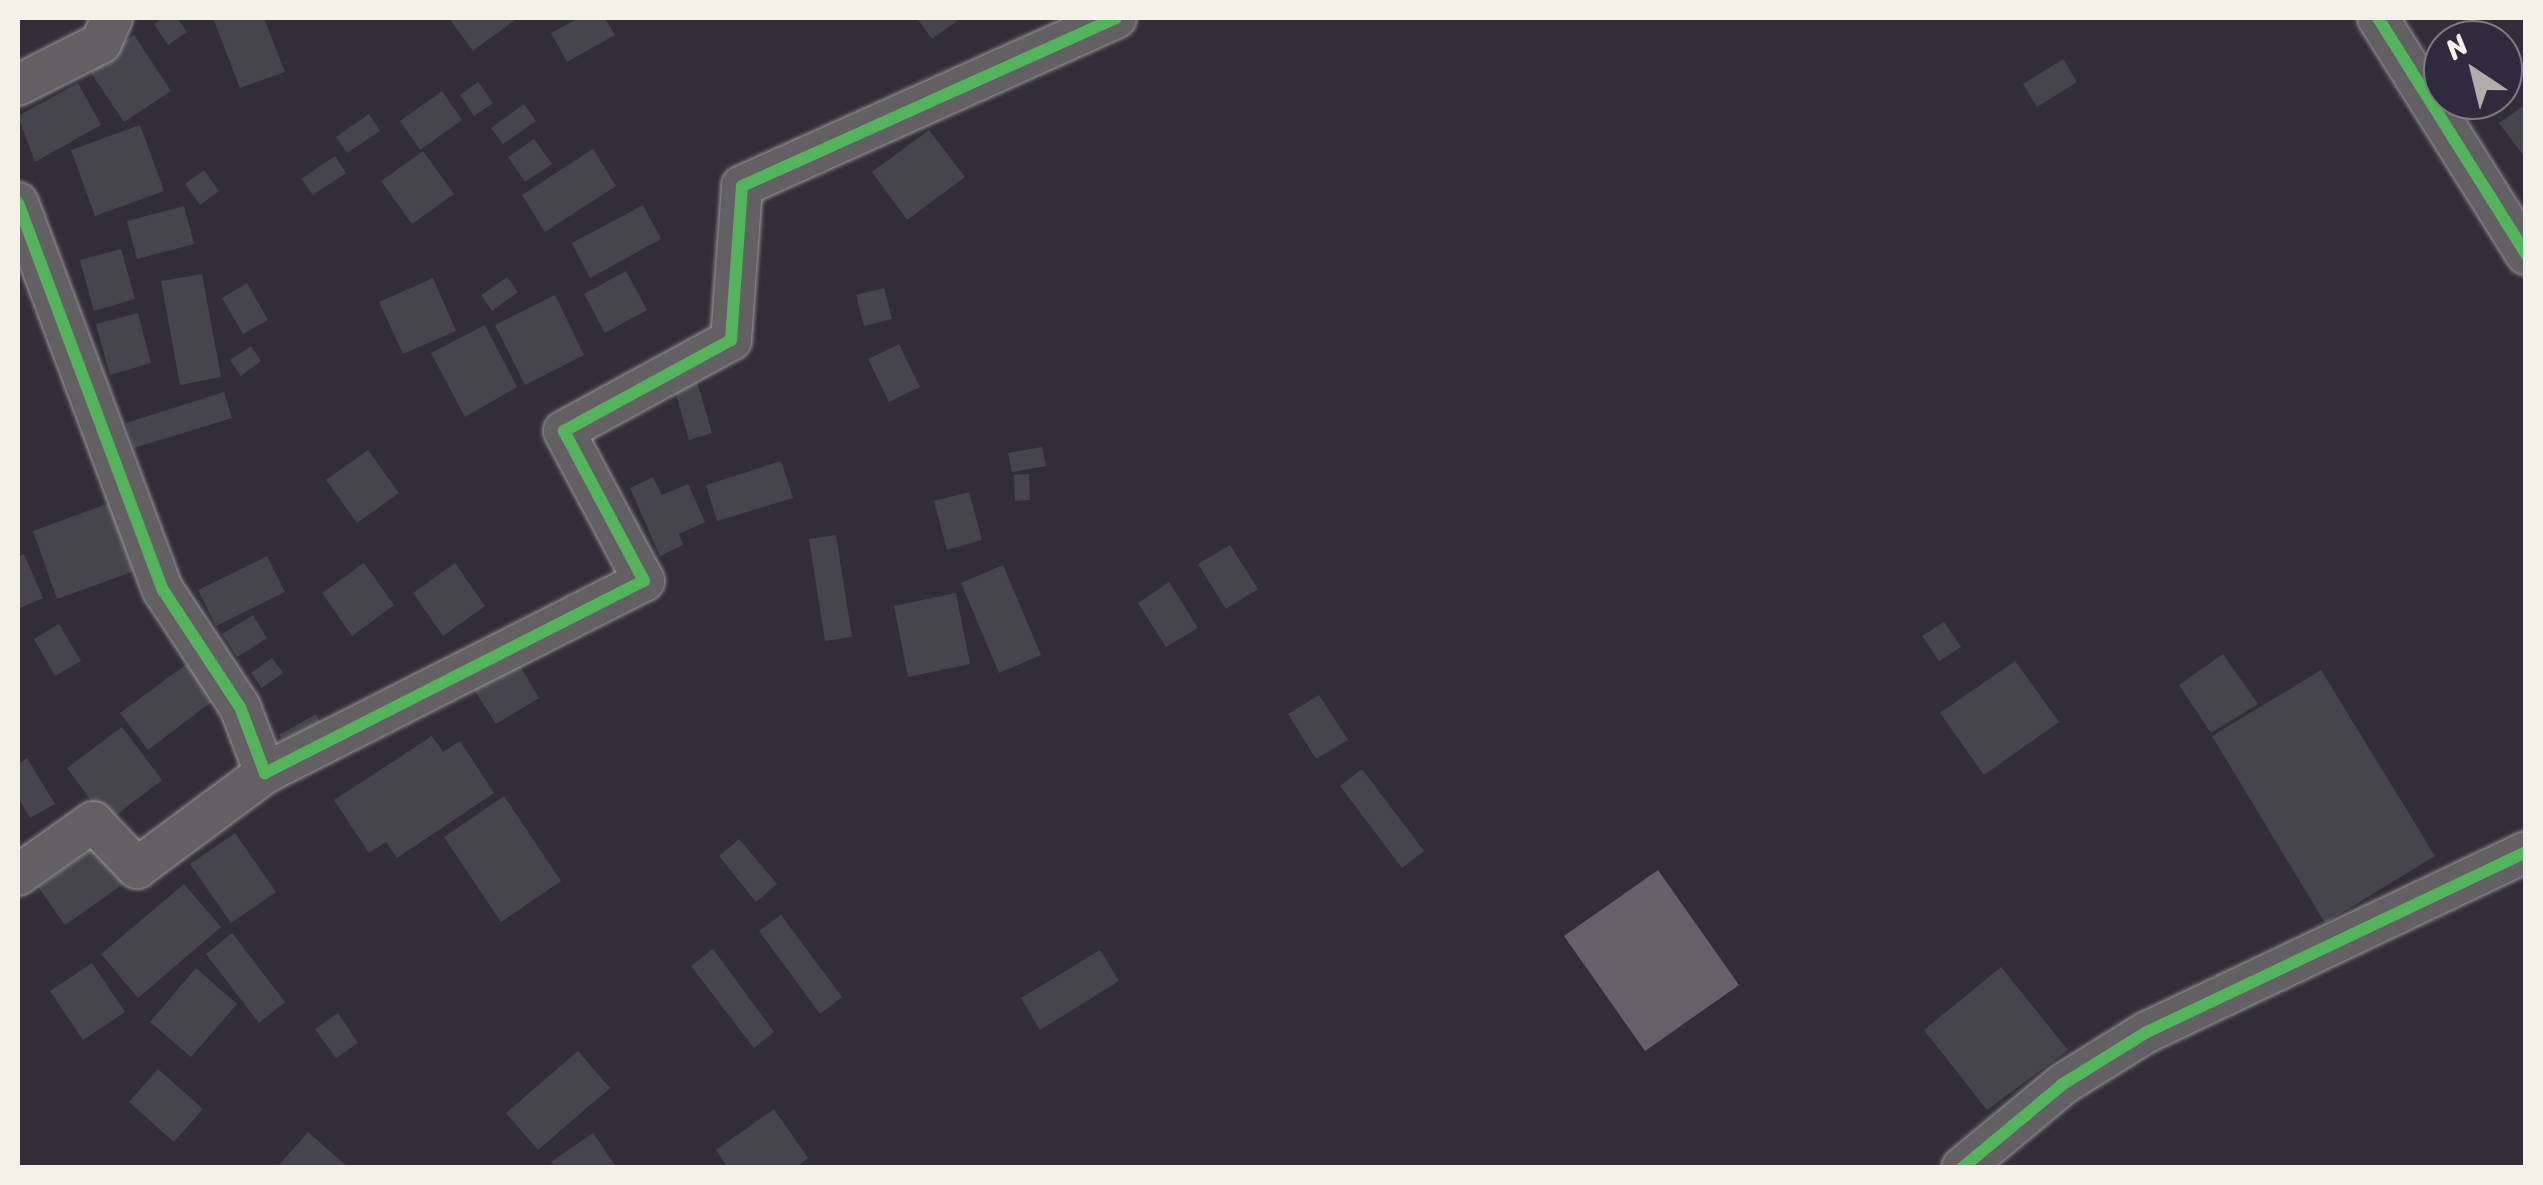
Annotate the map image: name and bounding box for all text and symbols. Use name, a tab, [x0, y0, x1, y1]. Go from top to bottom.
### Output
north arrow	[2423, 20, 2523, 120]
text: N	[2435, 21, 2479, 72]

